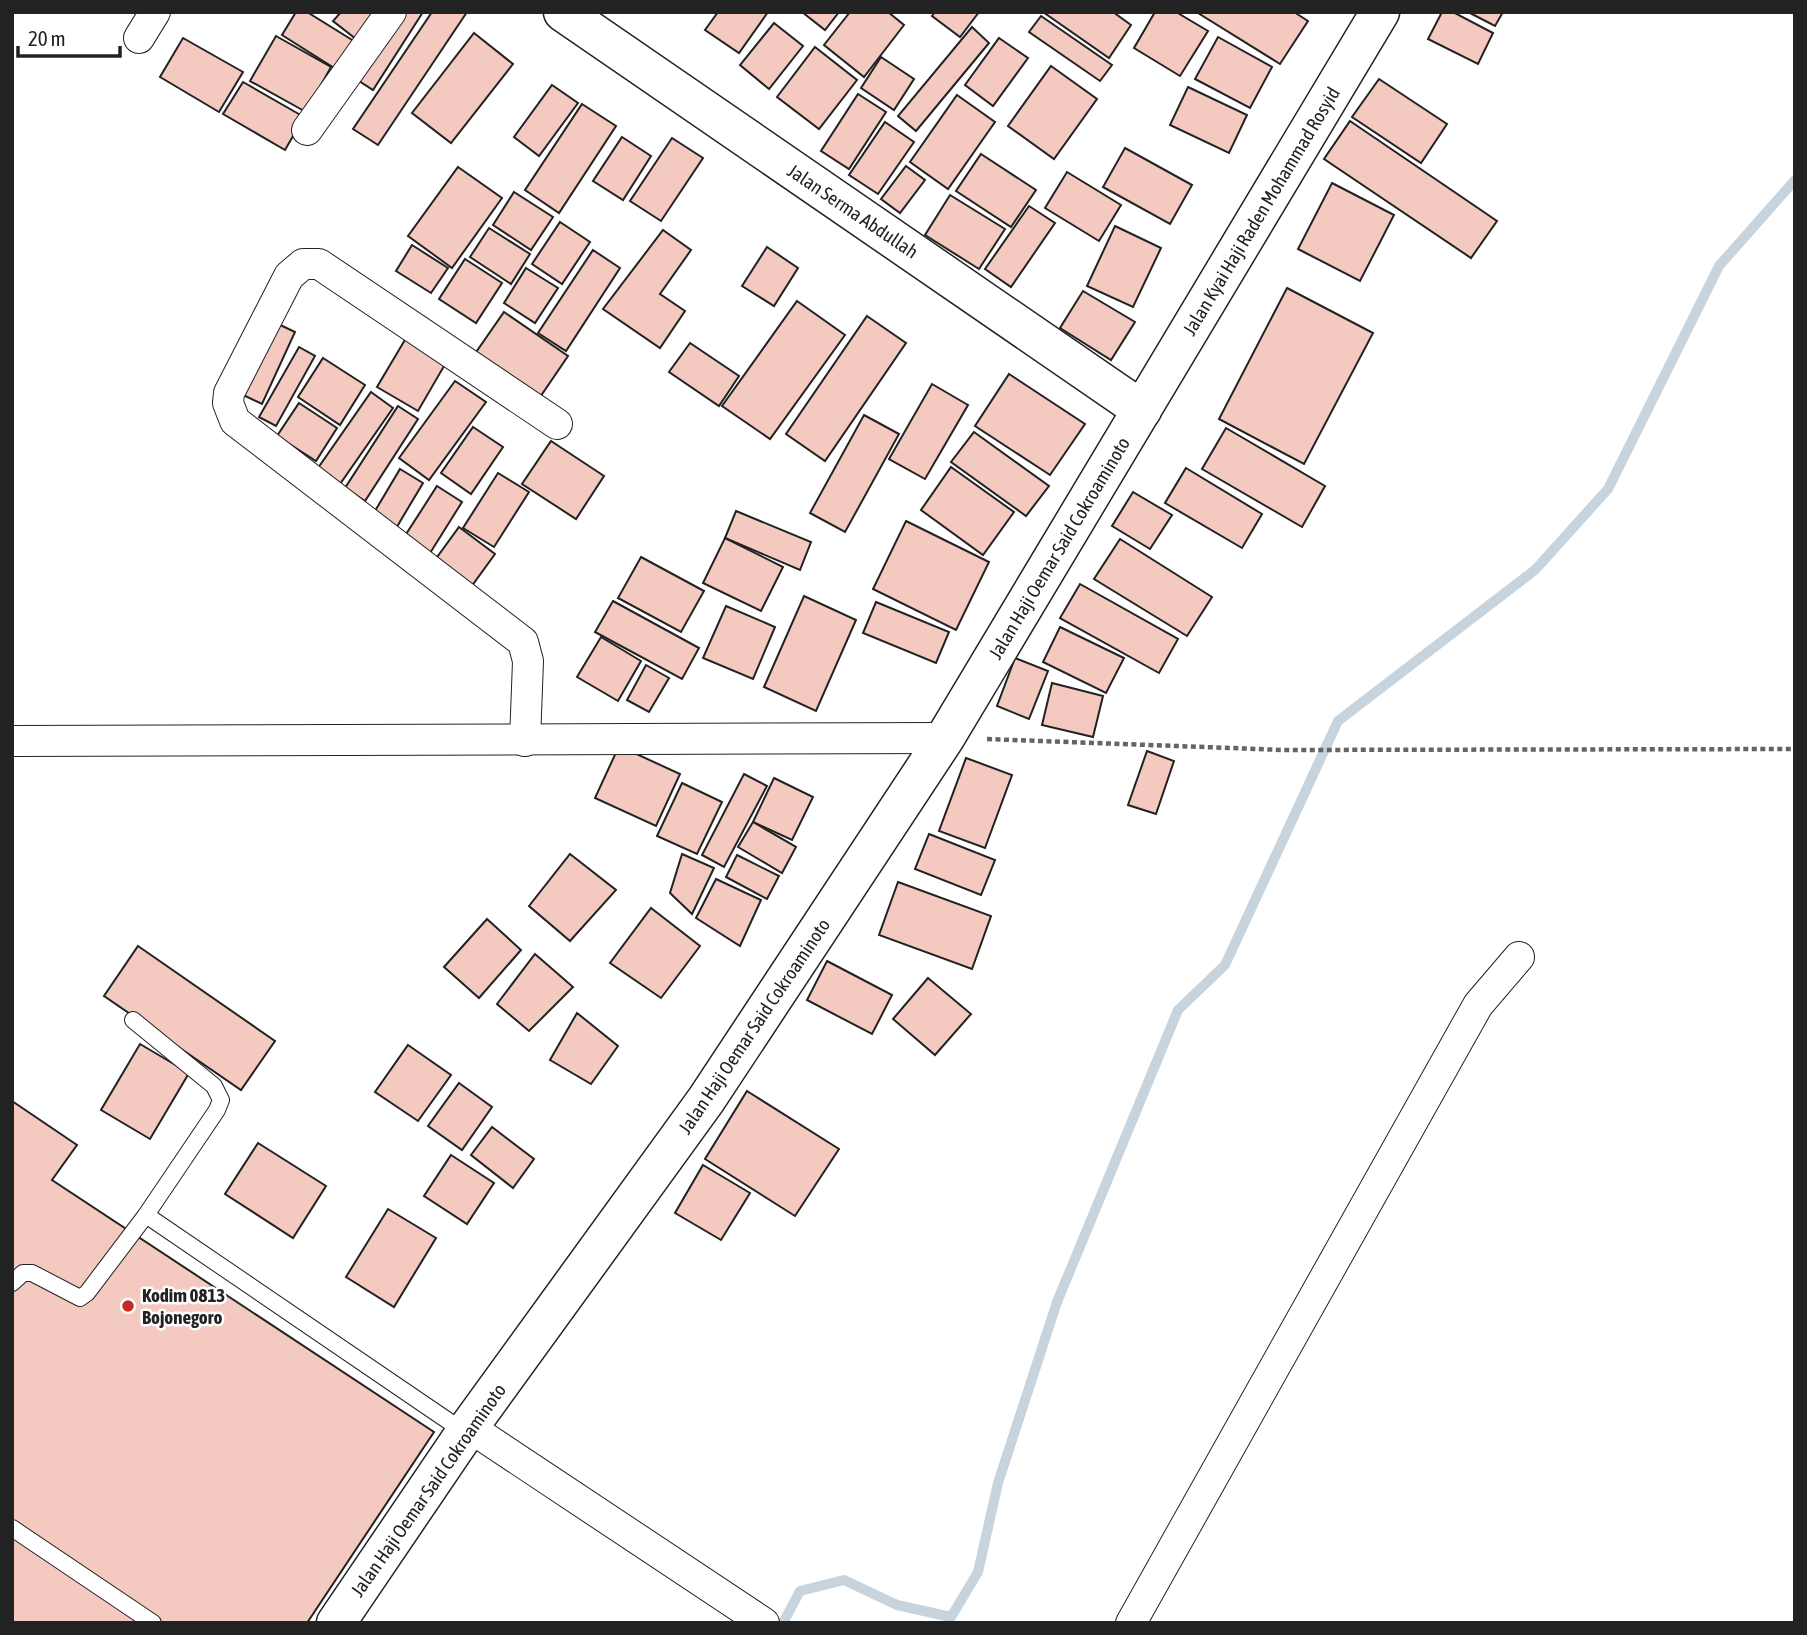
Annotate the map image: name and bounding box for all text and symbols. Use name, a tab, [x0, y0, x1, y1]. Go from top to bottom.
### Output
scale bar	[18, 14, 119, 58]
text: 20 m	[28, 26, 66, 50]
street label: Jalan Kyai Haji Raden Mohammad Rosyid	[1178, 83, 1344, 339]
street label: Jalan Serma Abdullah	[784, 159, 922, 263]
street label: Jalan Haji Oemar Said Cokroaminoto	[984, 433, 1134, 663]
street label: Jalan Haji Oemar Said Cokroaminoto	[674, 914, 834, 1138]
place label: Kodim 0813 Bojonegoro	[142, 1284, 225, 1328]
marker: Kodim 0813 Bojonegoro	[120, 1298, 136, 1314]
street label: Jalan Haji Oemar Said Cokroaminoto	[346, 1379, 510, 1601]

